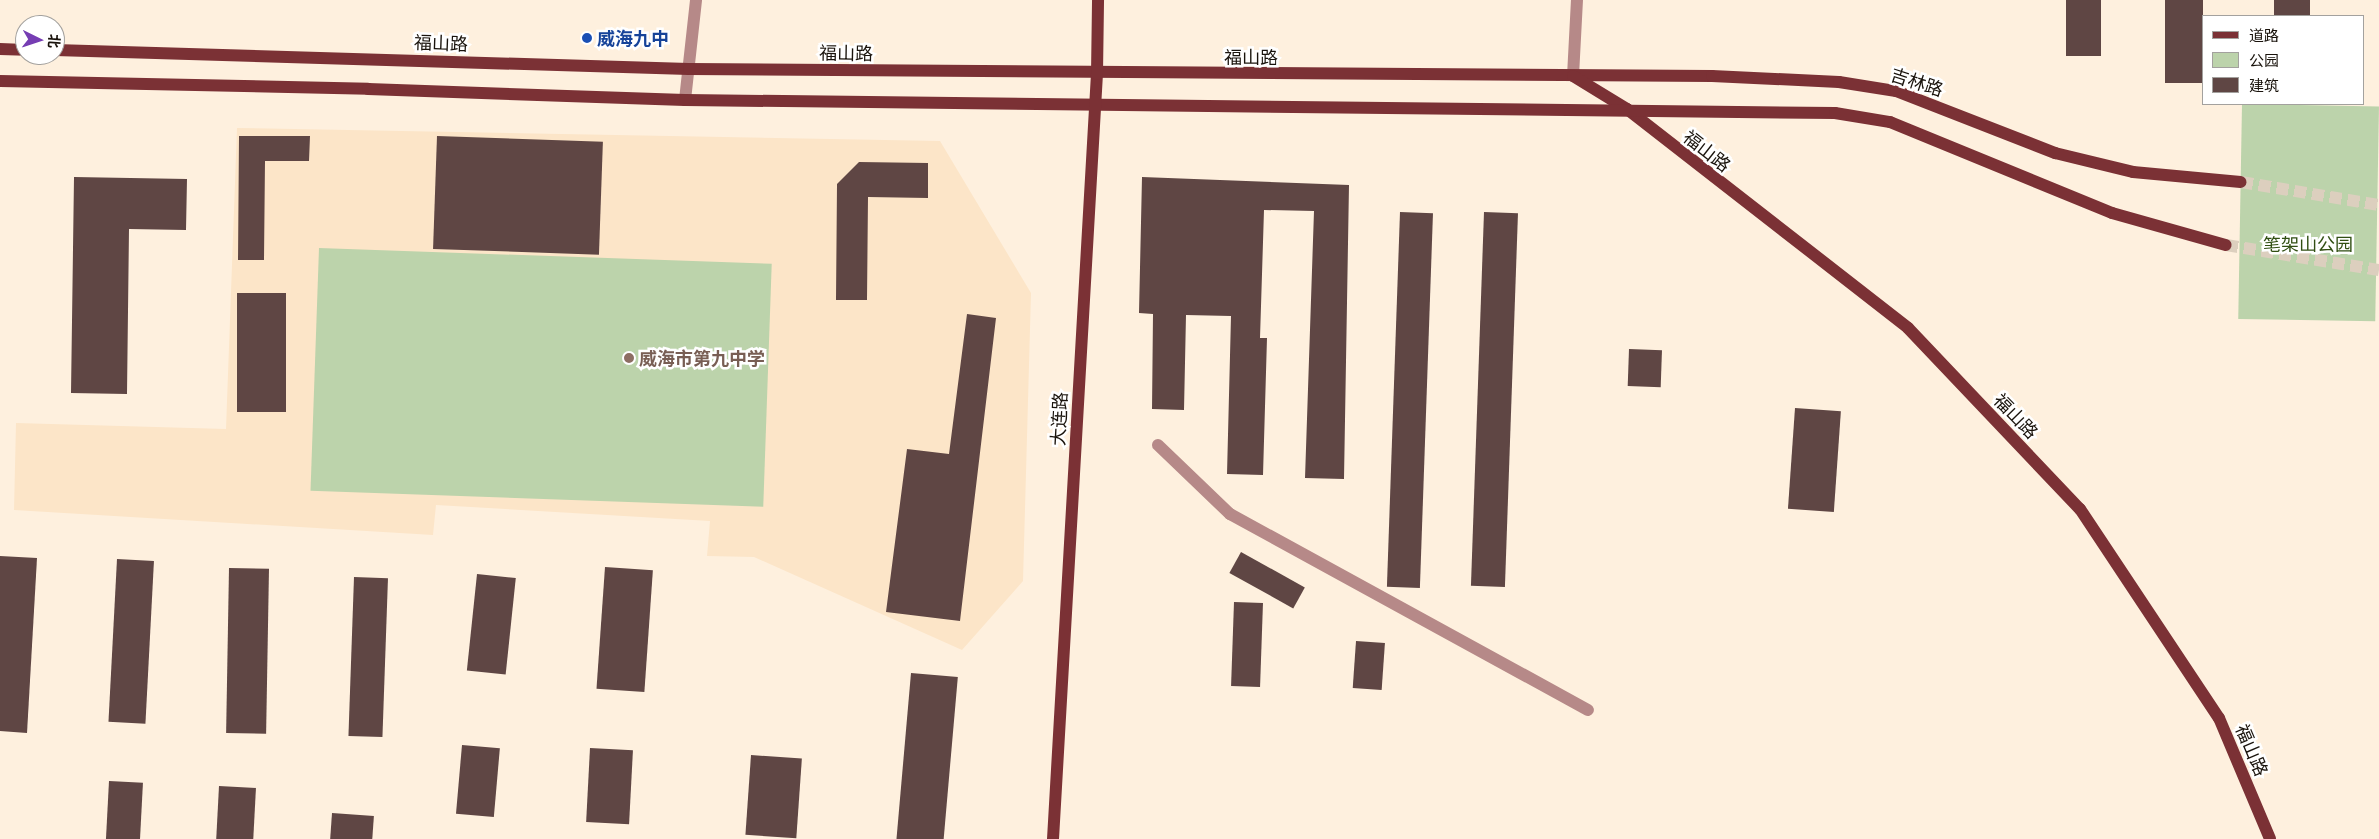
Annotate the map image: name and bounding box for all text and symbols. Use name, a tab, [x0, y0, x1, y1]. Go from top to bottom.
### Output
north arrow	[15, 15, 65, 65]
legend	[2202, 15, 2364, 105]
place label: 威海九中	[597, 27, 669, 49]
text: 道路	[2249, 27, 2279, 44]
street label: 福山路	[414, 31, 468, 55]
marker: 威海九中	[581, 32, 593, 44]
text: 北	[45, 33, 62, 49]
street label: 福山路	[819, 42, 873, 64]
street label: 福山路	[1224, 46, 1278, 68]
text: 公园	[2249, 52, 2279, 69]
street label: 吉林路	[1888, 63, 1946, 101]
text: 建筑	[2249, 77, 2279, 94]
street label: 福山路	[1679, 126, 1735, 176]
park label: 笔架山公园	[2263, 233, 2353, 255]
place label: 威海市第九中学	[639, 347, 765, 369]
marker: 威海市第九中学	[623, 352, 635, 364]
street label: 福山路	[1989, 389, 2043, 443]
street label: 大连路	[1047, 391, 1071, 447]
street label: 福山路	[2232, 721, 2272, 779]

